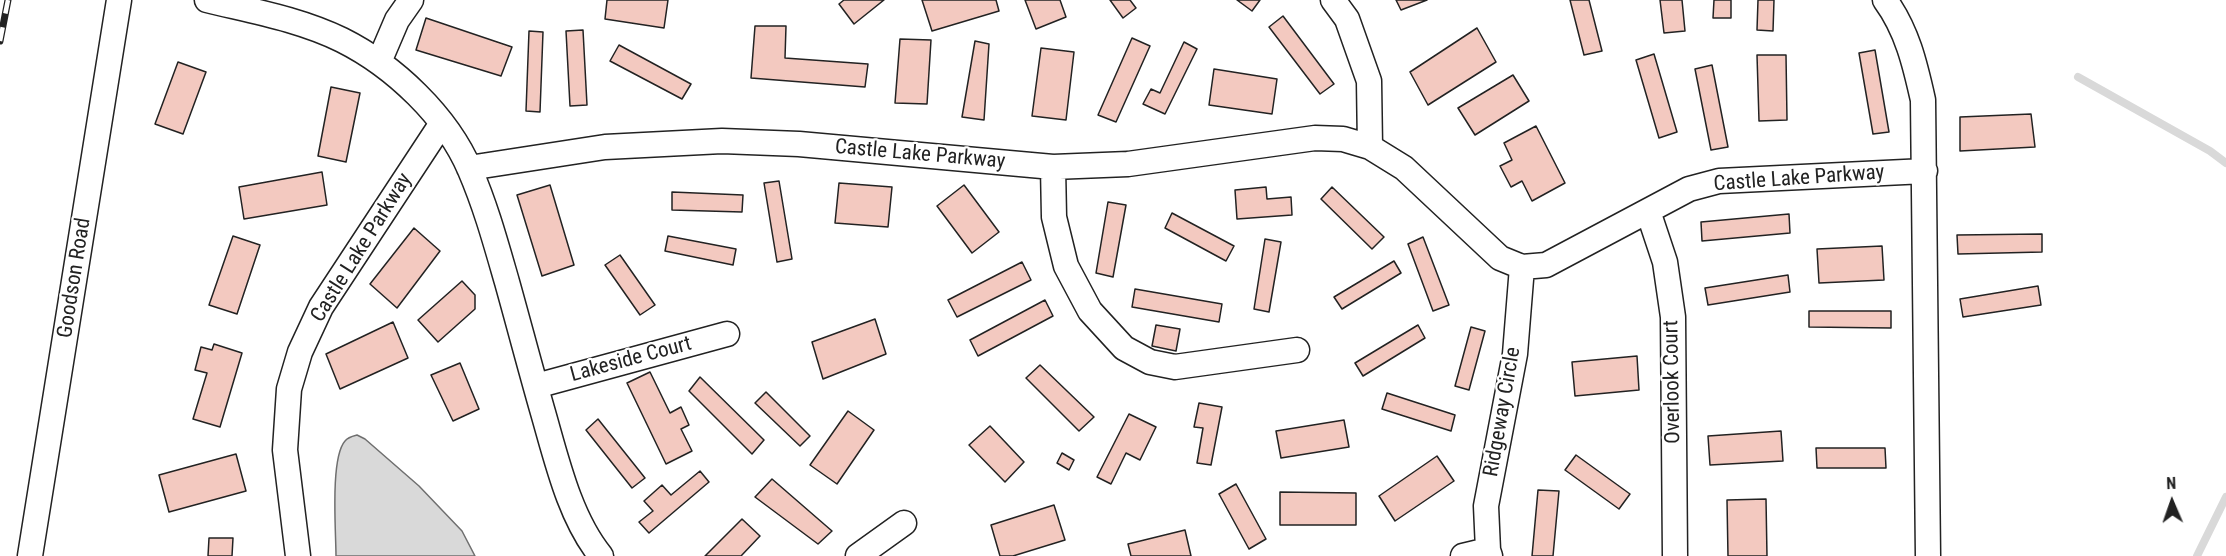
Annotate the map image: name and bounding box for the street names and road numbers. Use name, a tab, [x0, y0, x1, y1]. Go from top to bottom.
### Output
street label: Castle Lake Parkway	[834, 135, 1006, 175]
street label: Castle Lake Parkway	[1713, 160, 1885, 198]
street label: Castle Lake Parkway	[306, 169, 418, 327]
street label: Goodson Road	[53, 216, 97, 340]
street label: Overlook Court	[1659, 320, 1687, 444]
street label: Lakeside Court	[568, 332, 694, 388]
street label: Ridgeway Circle	[1479, 345, 1527, 479]

